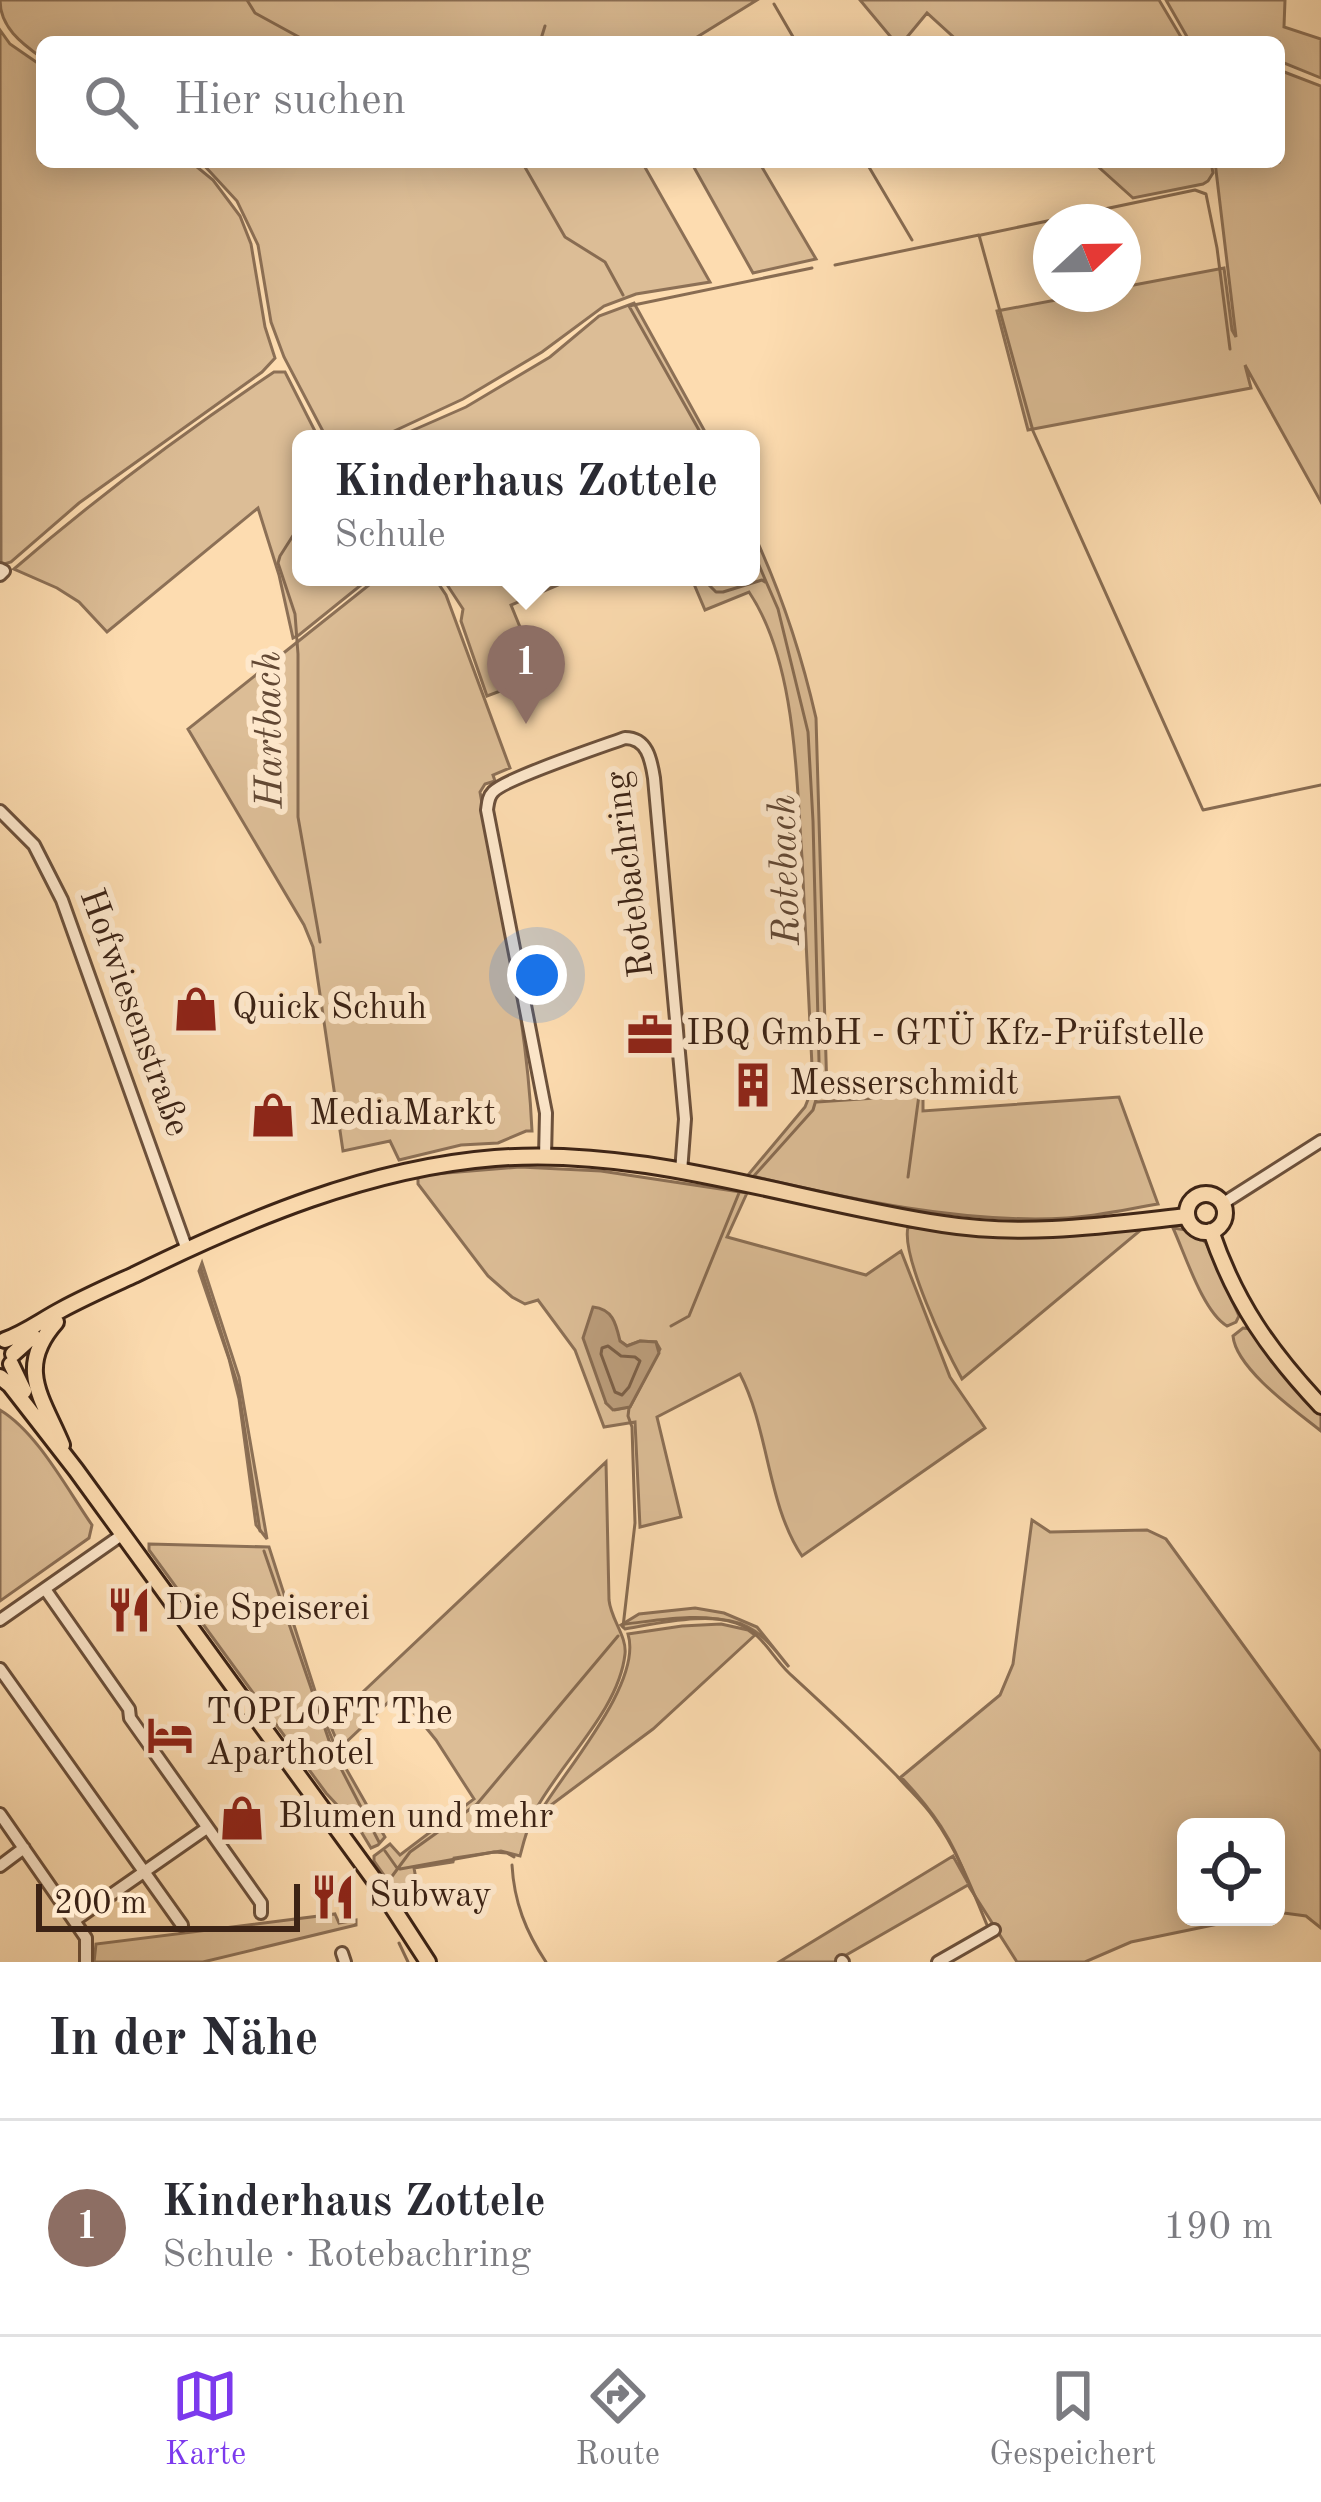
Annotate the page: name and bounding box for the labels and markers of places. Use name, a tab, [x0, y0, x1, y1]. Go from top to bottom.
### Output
pin: 1	[487, 625, 565, 724]
shop icon: Quick Schuh	[171, 984, 221, 1034]
place label: Quick Schuh	[232, 991, 427, 1027]
office icon: IBQ GmbH - GTÜ Kfz-Prüfstelle	[625, 1010, 675, 1060]
place label: IBQ GmbH - GTÜ Kfz-Prüfstelle	[686, 1011, 1204, 1053]
building icon: Messerschmidt	[728, 1060, 778, 1110]
place label: Messerschmidt	[789, 1067, 1019, 1103]
shop icon: MediaMarkt	[248, 1090, 298, 1140]
place label: MediaMarkt	[309, 1097, 496, 1133]
restaurant icon: Die Speiserei	[104, 1585, 154, 1635]
place label: Die Speiserei	[165, 1592, 370, 1628]
place label: TOPLOFT The Aparthotel	[206, 1696, 453, 1773]
hotel icon: TOPLOFT The Aparthotel	[145, 1710, 195, 1760]
shop icon: Blumen und mehr	[217, 1793, 267, 1843]
place label: Blumen und mehr	[278, 1800, 554, 1836]
restaurant icon: Subway	[308, 1872, 358, 1922]
place label: Subway	[369, 1879, 491, 1915]

